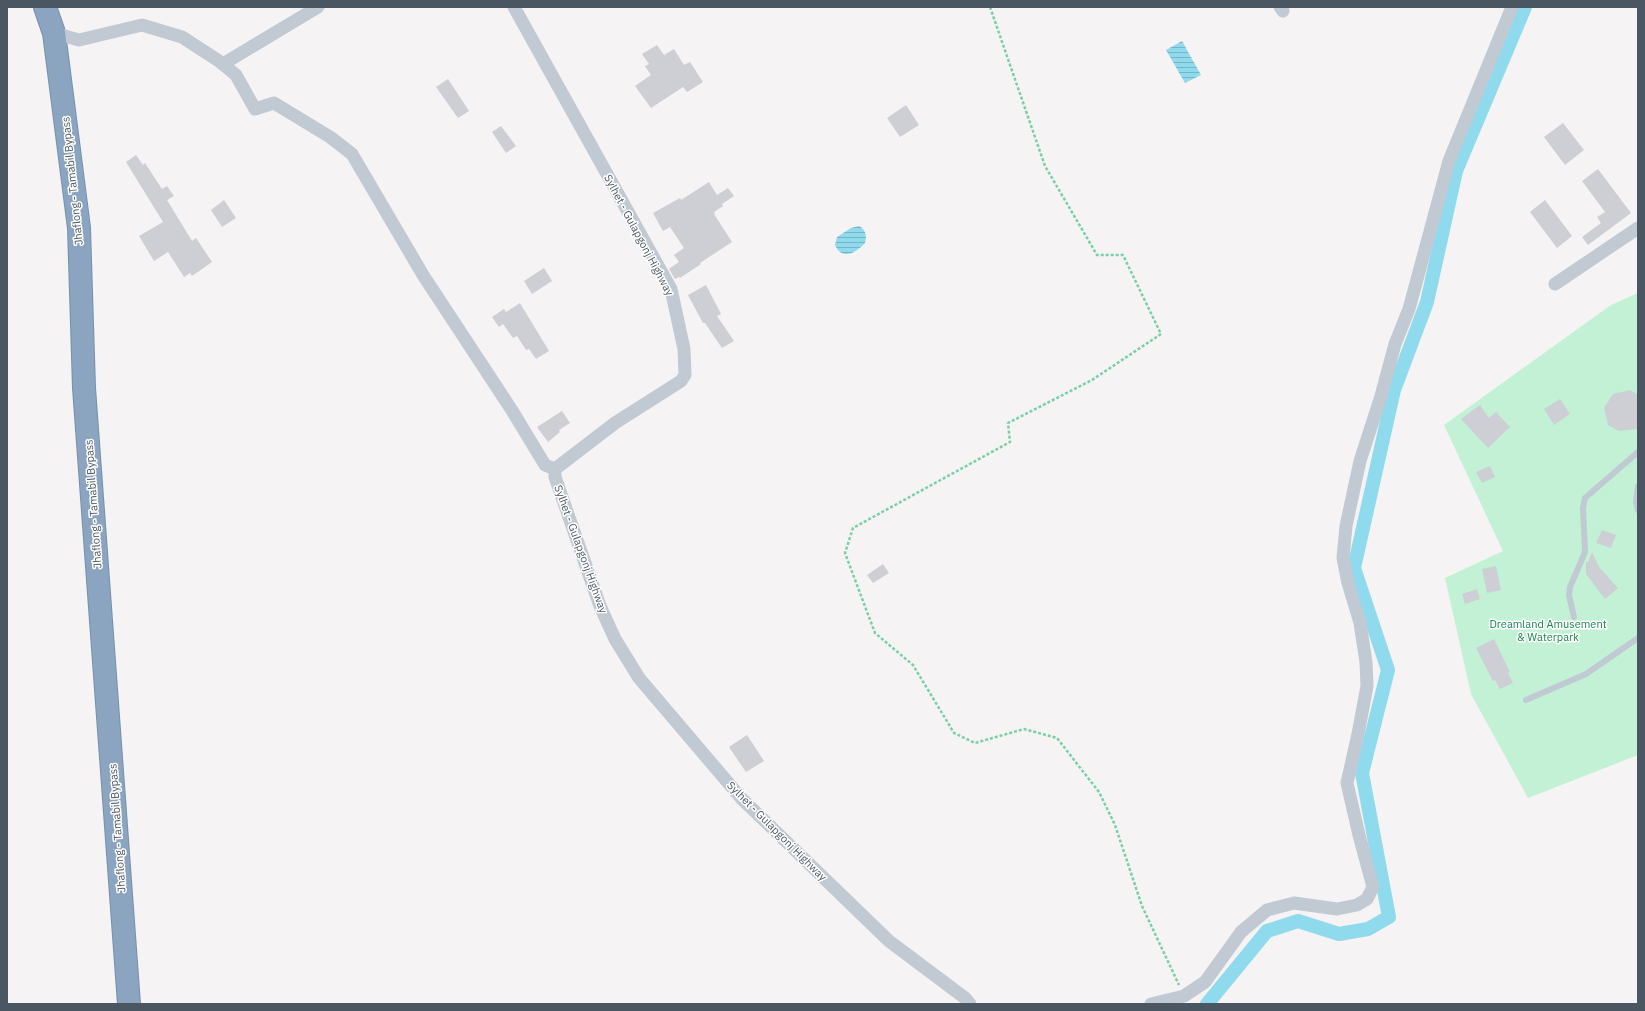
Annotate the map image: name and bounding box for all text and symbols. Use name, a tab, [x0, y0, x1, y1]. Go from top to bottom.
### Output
street label: Jhaflong - Tamabil Bypass	[58, 116, 86, 246]
street label: Sylhet - Gulapgonj Highway	[601, 172, 677, 299]
street label: Jhaflong - Tamabil Bypass	[82, 439, 104, 569]
street label: Sylhet - Gulapgonj Highway	[551, 483, 611, 616]
park label: Dreamland Amusement & Waterpark	[1489, 617, 1607, 644]
street label: Jhaflong - Tamabil Bypass	[106, 763, 128, 893]
street label: Sylhet - Gulapgonj Highway	[724, 778, 830, 884]

